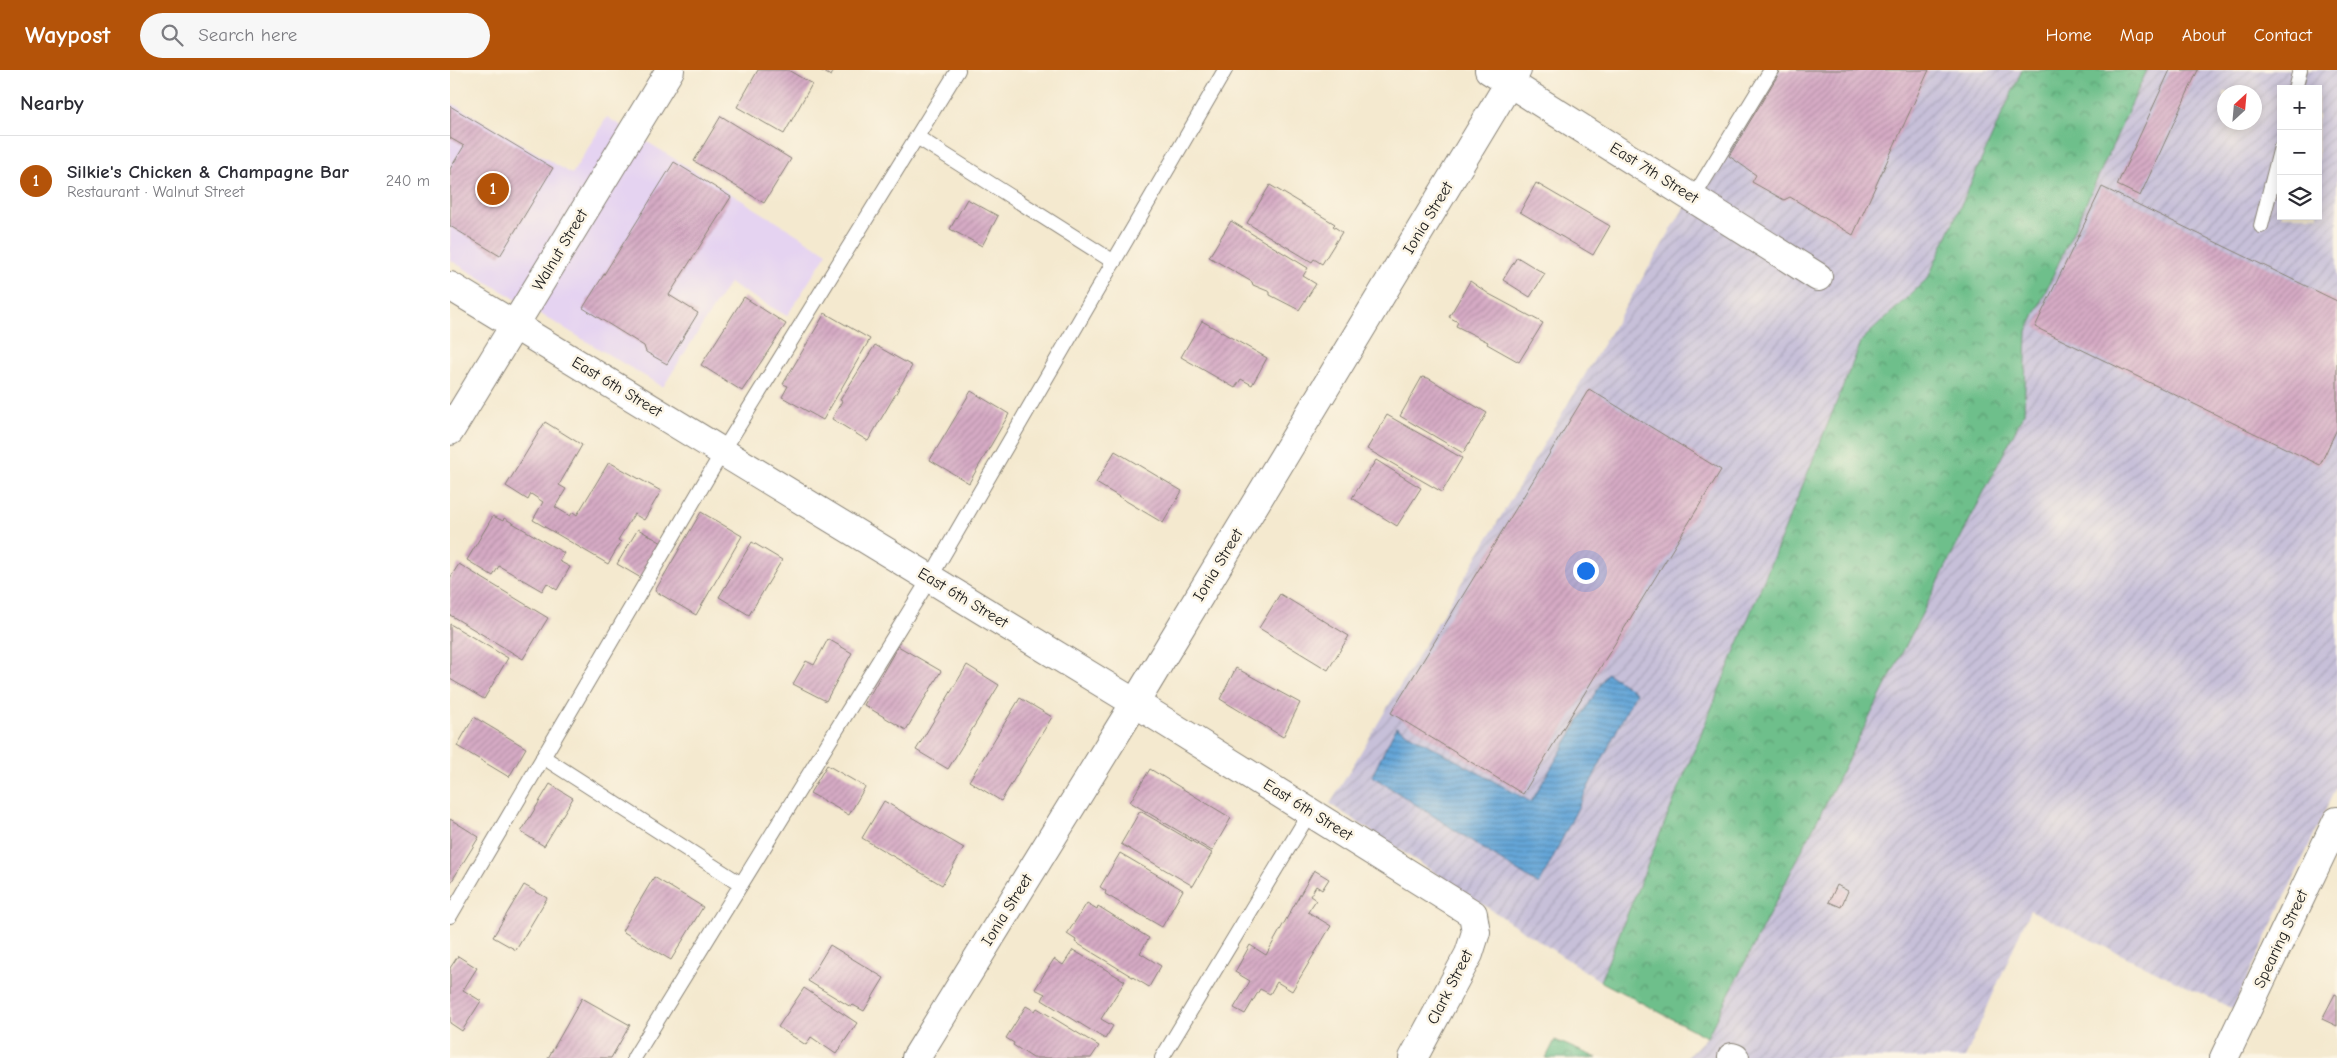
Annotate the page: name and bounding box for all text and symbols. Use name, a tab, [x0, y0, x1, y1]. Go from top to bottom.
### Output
search box	[140, 13, 490, 58]
text: Waypost	[25, 21, 110, 49]
icon: search	[158, 21, 186, 49]
text: Search here	[198, 24, 297, 46]
text: Home	[2045, 25, 2092, 46]
text: Map	[2120, 25, 2154, 46]
text: About	[2182, 25, 2226, 46]
text: Contact	[2254, 25, 2312, 46]
north arrow	[2217, 85, 2262, 130]
map controls	[2277, 85, 2322, 220]
button: +	[2277, 85, 2322, 130]
text: Nearby	[20, 91, 84, 115]
button: −	[2277, 130, 2322, 175]
street label: East 7th Street	[1607, 139, 1702, 208]
text: Silkie's Chicken & Champagne Bar	[67, 161, 349, 183]
pin: 1	[477, 170, 509, 208]
text: 1	[33, 172, 39, 190]
text: 240 m	[386, 172, 430, 190]
button: layers	[2277, 175, 2322, 220]
street label: Ionia Street	[1399, 178, 1457, 257]
text: Restaurant · Walnut Street	[67, 183, 244, 201]
street label: Walnut Street	[529, 206, 592, 294]
street label: East 6th Street	[569, 353, 666, 421]
street label: Ionia Street	[1189, 525, 1247, 604]
your location	[1573, 558, 1599, 584]
street label: East 6th Street	[915, 564, 1012, 632]
street label: East 6th Street	[1260, 775, 1356, 845]
street label: Ionia Street	[978, 871, 1036, 949]
street label: Spearing Street	[2250, 887, 2312, 991]
street label: Clark Street	[1424, 946, 1477, 1027]

